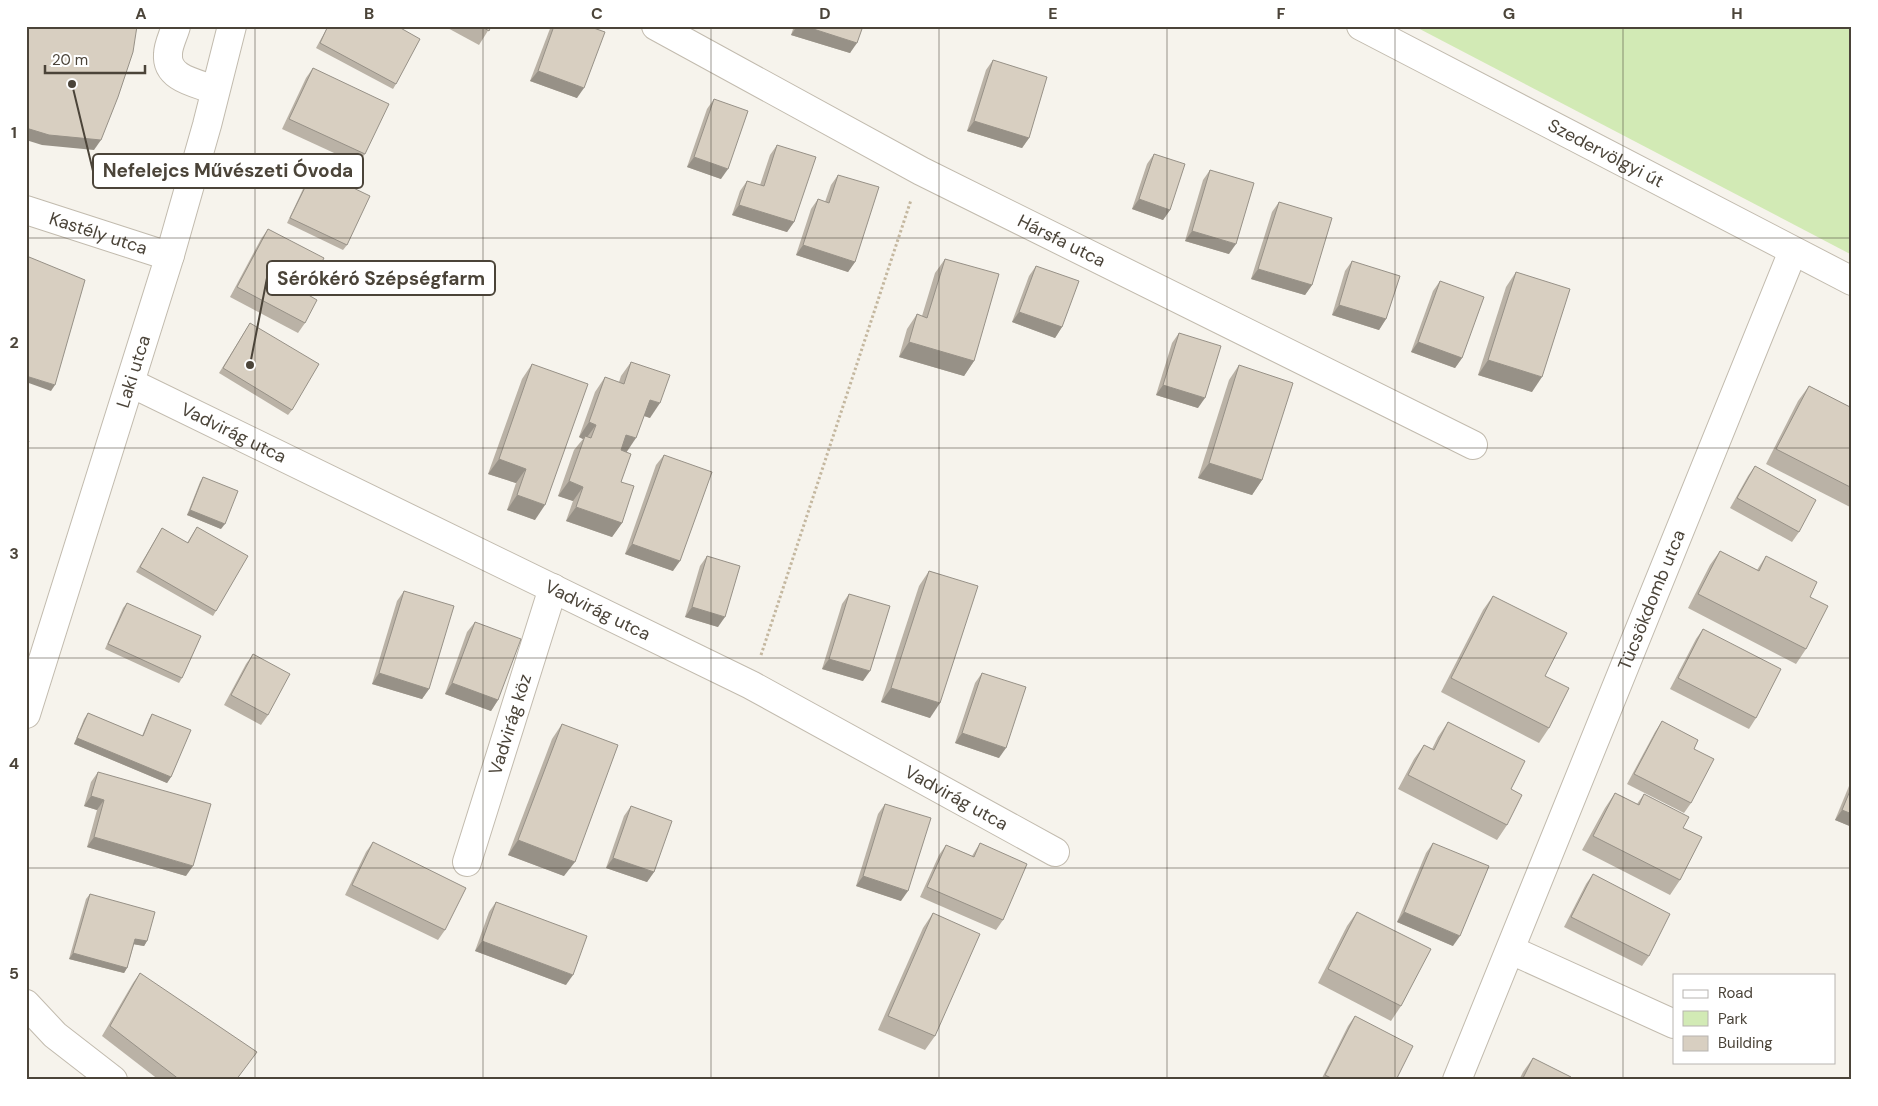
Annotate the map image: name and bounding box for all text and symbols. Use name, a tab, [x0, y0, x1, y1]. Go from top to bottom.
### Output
text: A	[135, 3, 147, 24]
text: B	[364, 3, 374, 24]
text: C	[591, 3, 603, 24]
text: D	[819, 3, 831, 24]
text: E	[1048, 3, 1058, 24]
text: F	[1277, 3, 1286, 24]
text: G	[1503, 3, 1515, 24]
text: H	[1731, 3, 1743, 24]
scale bar	[45, 42, 145, 74]
text: 20 m	[52, 50, 88, 70]
street label: Szedervölgyi út	[1544, 113, 1668, 193]
text: 1	[11, 122, 17, 143]
callout: Nefelejcs Művészeti Óvoda	[93, 154, 363, 188]
text: Nefelejcs Művészeti Óvoda	[103, 158, 353, 183]
street label: Kastély utca	[46, 206, 150, 260]
street label: Hársfa utca	[1014, 209, 1110, 273]
callout: Sérókéró Szépségfarm	[267, 261, 495, 295]
text: Sérókéró Szépségfarm	[277, 266, 485, 291]
text: 2	[9, 332, 19, 353]
street label: Laki utca	[111, 332, 156, 411]
street label: Vadvirág utca	[177, 397, 290, 469]
street label: Tücsökdomb utca	[1612, 526, 1691, 674]
text: 3	[9, 543, 19, 564]
street label: Vadvirág utca	[541, 574, 654, 646]
street label: Vadvirág köz	[483, 671, 537, 778]
text: 4	[9, 753, 19, 774]
street label: Vadvirág utca	[900, 760, 1012, 836]
text: 5	[9, 963, 19, 984]
legend	[1673, 974, 1836, 1064]
text: Road	[1718, 983, 1753, 1003]
text: Park	[1718, 1009, 1748, 1029]
text: Building	[1718, 1033, 1773, 1053]

